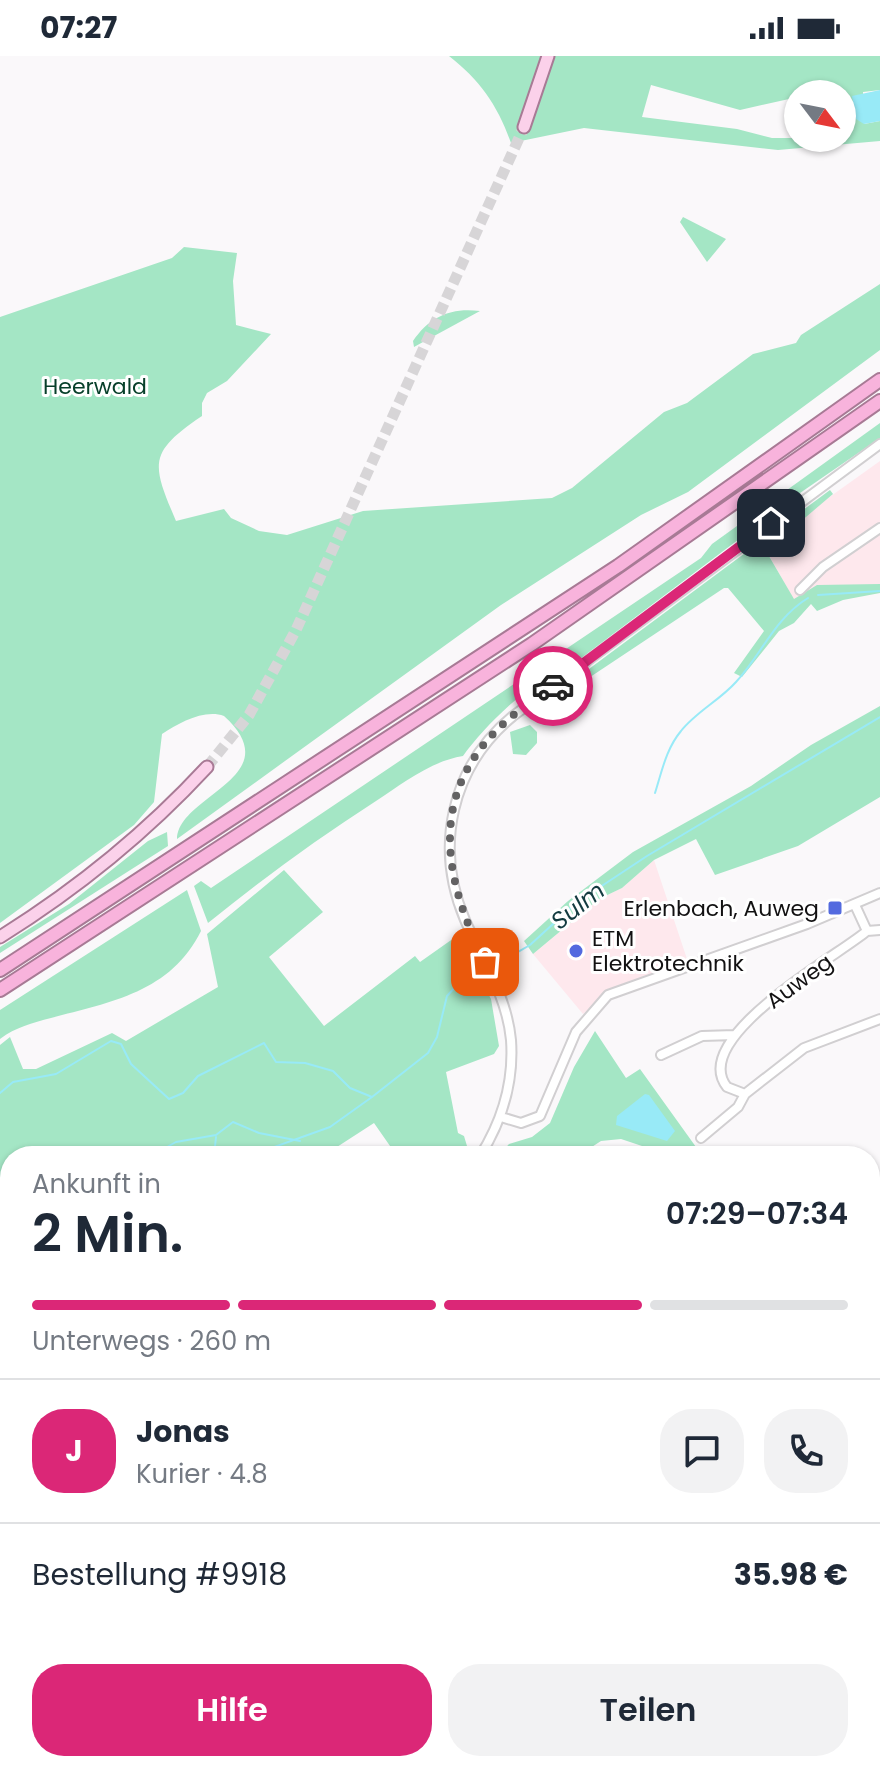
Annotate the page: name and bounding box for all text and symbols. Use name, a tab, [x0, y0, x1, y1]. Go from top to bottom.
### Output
text: 07:27	[40, 6, 117, 49]
north arrow	[784, 80, 856, 152]
map controls	[784, 80, 856, 152]
park label: Heerwald	[43, 371, 147, 402]
pin	[737, 489, 805, 557]
icon: home	[749, 501, 793, 545]
courier	[513, 646, 593, 726]
icon: car	[531, 664, 575, 708]
water label: Sulm	[544, 874, 611, 937]
place label: Erlenbach, Auweg	[624, 893, 819, 924]
marker: Erlenbach, Auweg	[826, 899, 844, 917]
place label: ETM Elektrotechnik	[592, 923, 745, 979]
pin	[451, 928, 519, 996]
icon: bag	[463, 940, 507, 984]
marker: ETM Elektrotechnik	[567, 942, 585, 960]
street label: Auweg	[760, 947, 839, 1016]
text: Ankunft in	[32, 1166, 161, 1202]
text: 07:29–07:34	[666, 1192, 848, 1235]
text: 2 Min.	[32, 1197, 183, 1270]
text: Unterwegs · 260 m	[32, 1323, 271, 1359]
button: chat	[660, 1409, 744, 1493]
button: phone	[764, 1409, 848, 1493]
text: Jonas	[136, 1410, 230, 1453]
text: J	[65, 1429, 83, 1472]
text: Kurier · 4.8	[136, 1456, 268, 1492]
text: Bestellung #9918	[32, 1553, 287, 1596]
text: 35.98 €	[734, 1553, 848, 1596]
button: Hilfe	[32, 1664, 432, 1756]
button: Teilen	[448, 1664, 848, 1756]

